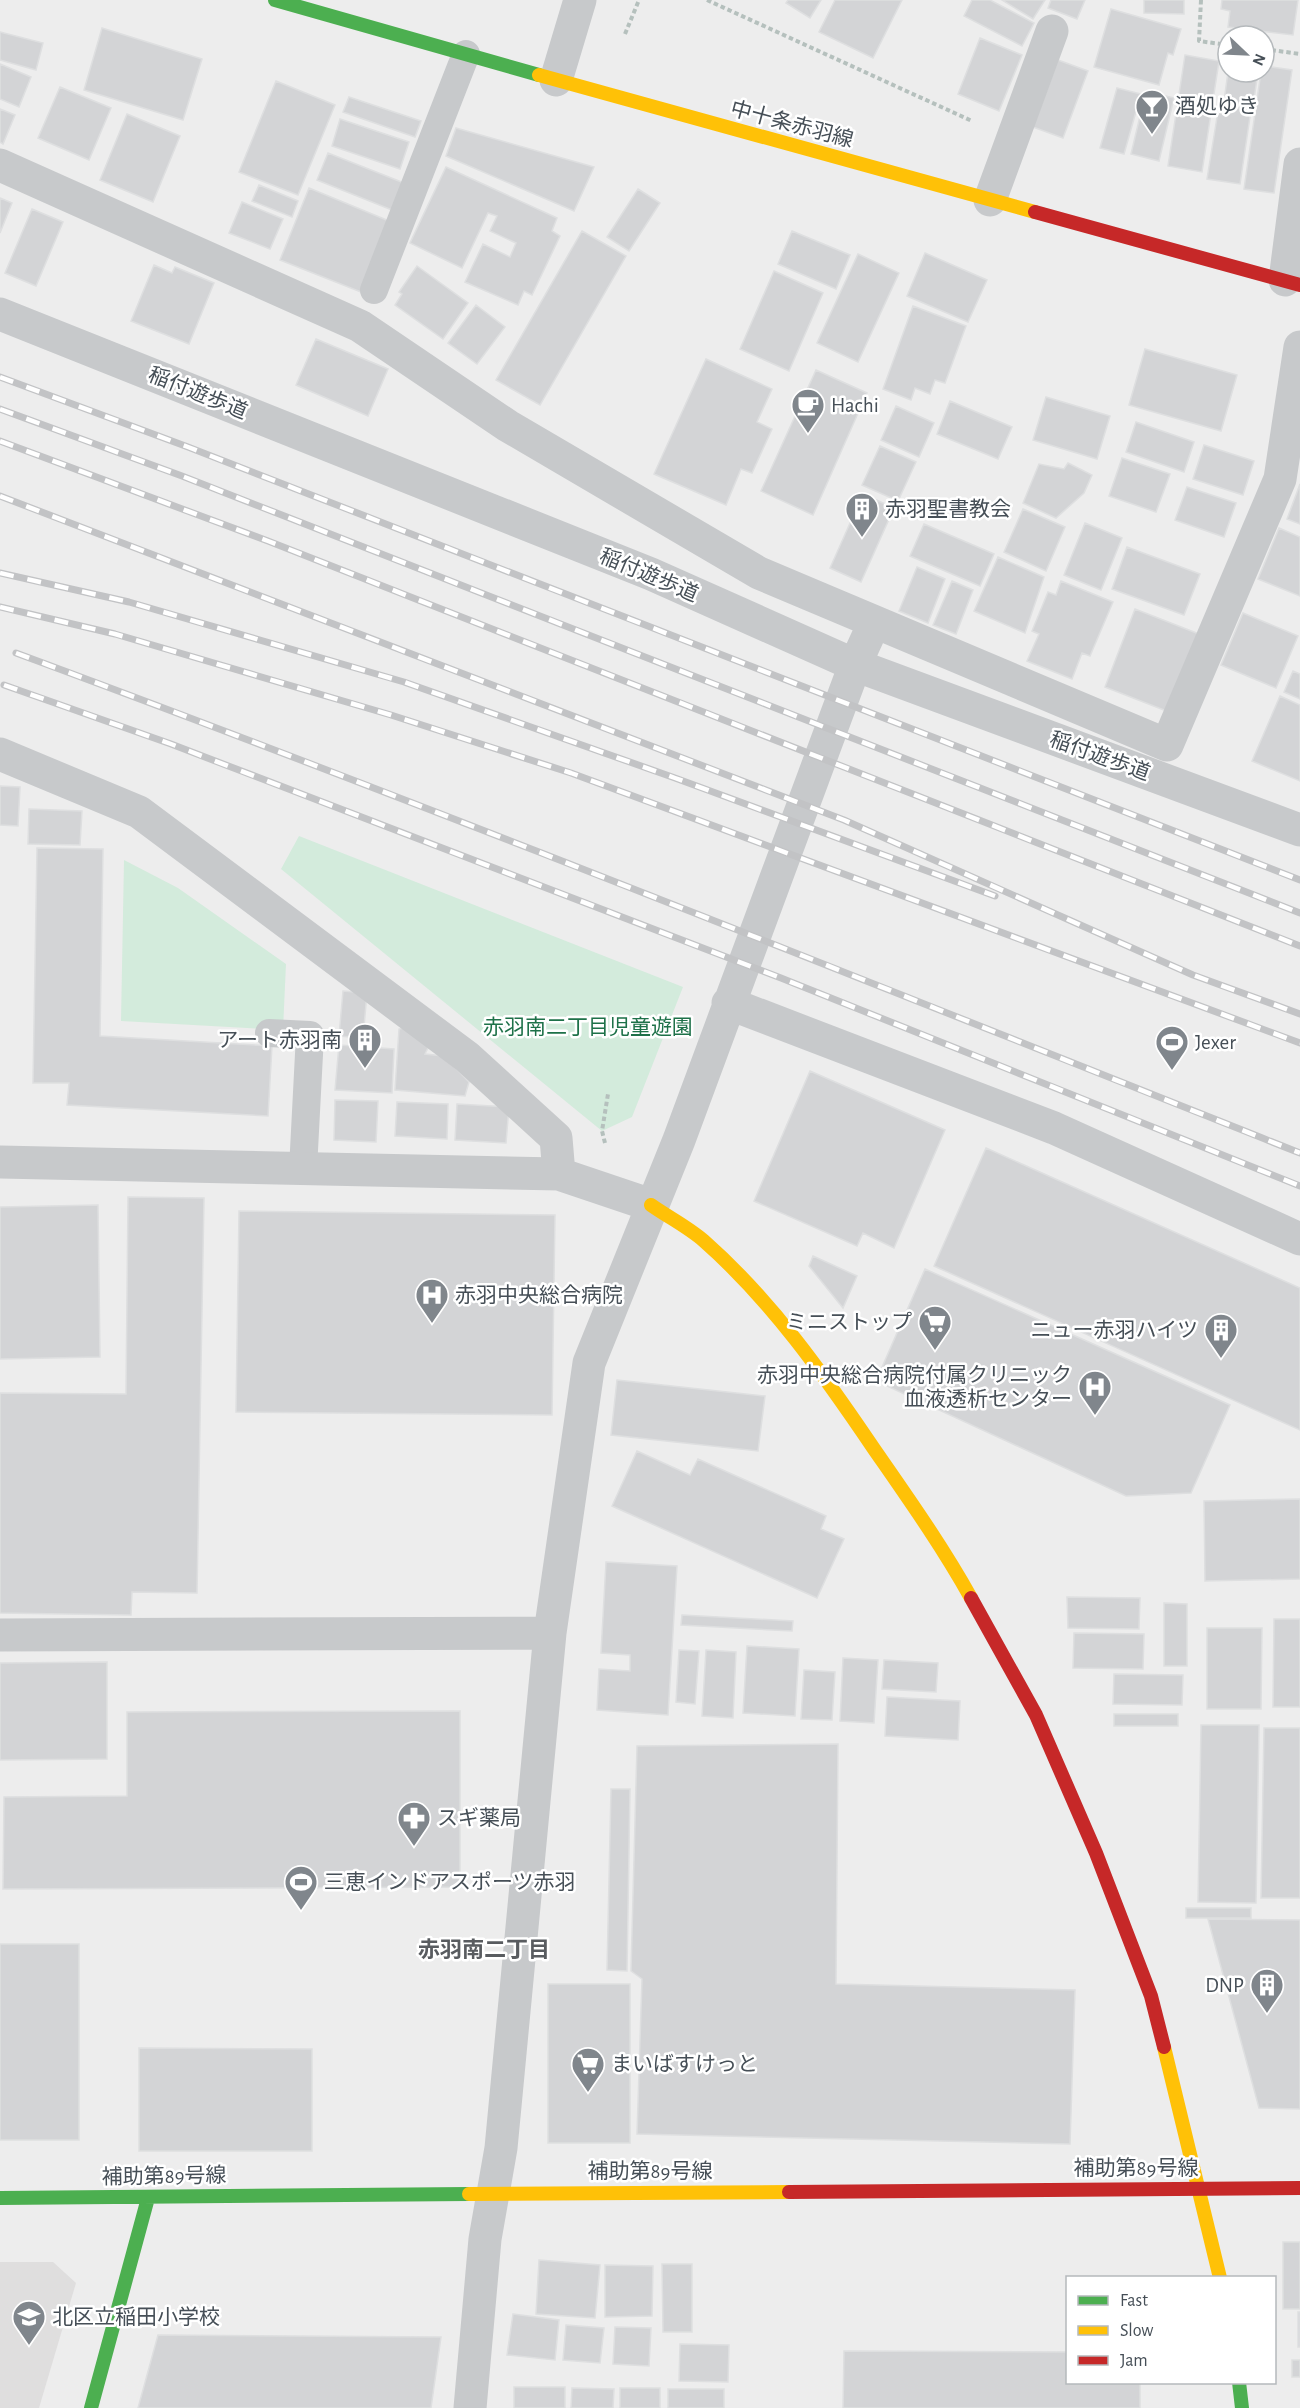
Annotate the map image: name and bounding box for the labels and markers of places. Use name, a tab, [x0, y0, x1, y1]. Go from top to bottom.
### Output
bar icon: 酒処ゆき	[1134, 88, 1170, 135]
place label: 酒処ゆき	[1175, 95, 1259, 117]
cafe icon: Hachi	[790, 387, 826, 434]
place label: Hachi	[831, 395, 879, 416]
building icon: 赤羽聖書教会	[844, 491, 880, 538]
place label: 赤羽聖書教会	[885, 498, 1011, 520]
building icon: アート赤羽南	[347, 1022, 383, 1069]
sports icon: Jexer	[1154, 1024, 1190, 1071]
place label: アート赤羽南	[217, 1029, 342, 1051]
place label: Jexer	[1195, 1032, 1236, 1053]
hospital icon: 赤羽中央総合病院	[414, 1277, 450, 1324]
place label: 赤羽中央総合病院	[455, 1284, 623, 1306]
supermarket icon: ミニストップ	[917, 1304, 953, 1351]
place label: ミニストップ	[786, 1311, 912, 1333]
building icon: ニュー赤羽ハイツ	[1203, 1312, 1239, 1359]
place label: ニュー赤羽ハイツ	[1030, 1319, 1198, 1341]
place label: 赤羽中央総合病院付属クリニック 血液透析センター	[757, 1364, 1072, 1410]
hospital icon: 赤羽中央総合病院付属クリニック 血液透析センター	[1077, 1369, 1113, 1416]
pharmacy icon: スギ薬局	[396, 1800, 432, 1847]
place label: スギ薬局	[437, 1807, 521, 1829]
sports icon: 三恵インドアスポーツ赤羽	[283, 1864, 319, 1911]
place label: 三恵インドアスポーツ赤羽	[324, 1871, 576, 1893]
building icon: DNP	[1249, 1967, 1285, 2014]
place label: DNP	[1205, 1975, 1244, 1996]
supermarket icon: まいばすけっと	[570, 2046, 606, 2093]
place label: まいばすけっと	[611, 2053, 758, 2075]
school or university icon: 北区立稲田小学校	[11, 2299, 47, 2346]
place label: 北区立稲田小学校	[52, 2306, 220, 2328]

